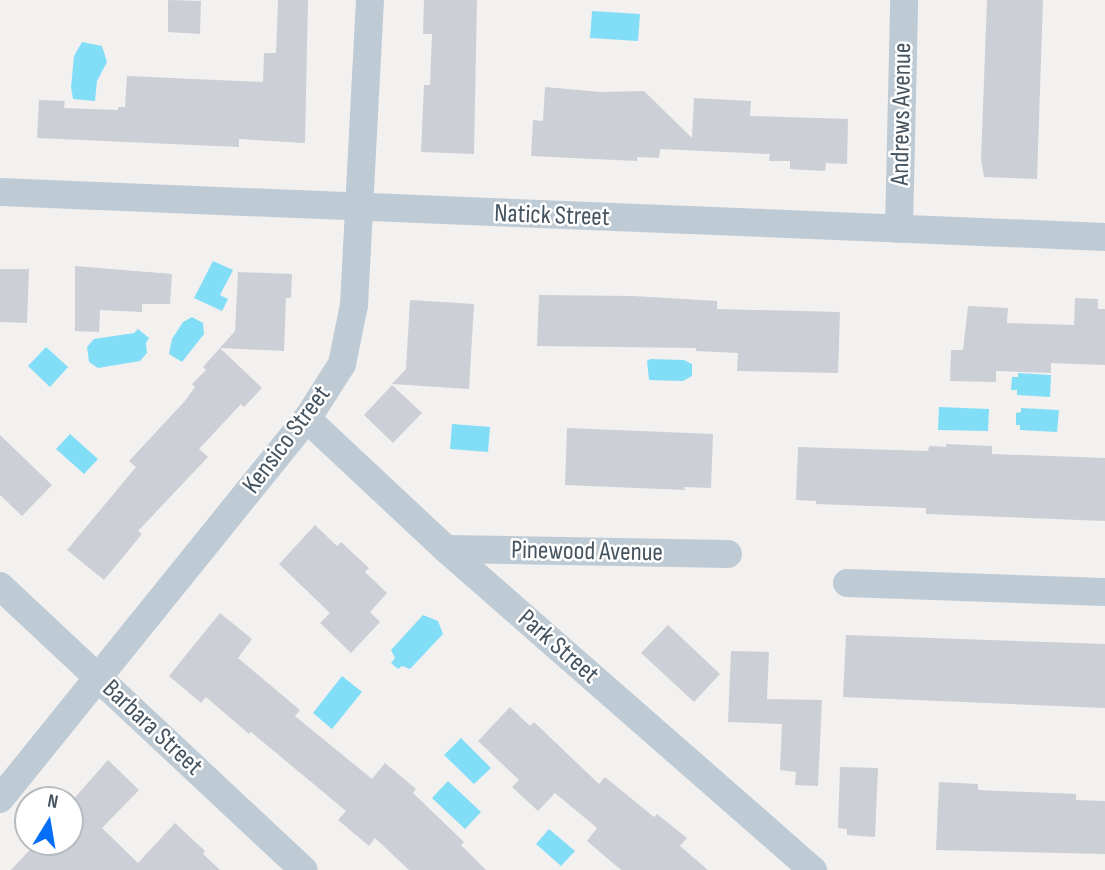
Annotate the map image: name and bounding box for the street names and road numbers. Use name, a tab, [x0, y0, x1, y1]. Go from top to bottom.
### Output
street label: Andrews Avenue	[885, 42, 919, 186]
street label: Natick Street	[494, 198, 610, 234]
street label: Kensico Street	[236, 380, 338, 500]
street label: Pinewood Avenue	[511, 535, 663, 569]
street label: Park Street	[511, 603, 605, 691]
street label: Barbara Street	[95, 674, 209, 782]

